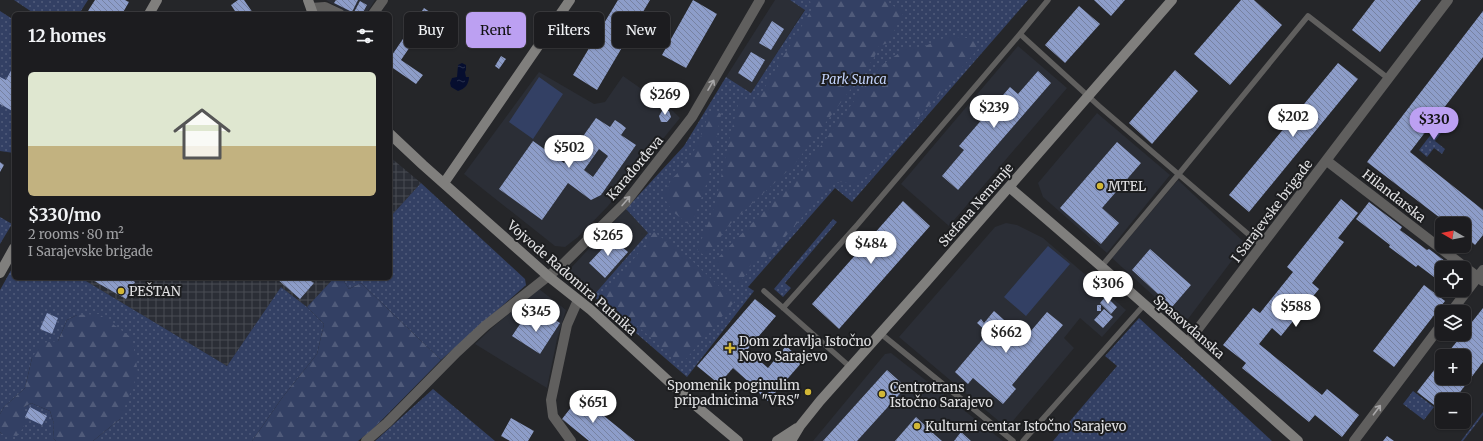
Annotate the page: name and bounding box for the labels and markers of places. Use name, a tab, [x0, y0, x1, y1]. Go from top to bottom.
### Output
pin: $269	[641, 82, 689, 116]
pin: $239	[970, 95, 1018, 129]
pin: $202	[1269, 104, 1317, 138]
pin: $330	[1410, 107, 1458, 141]
pin: $502	[545, 135, 593, 169]
place label: MTEL	[1108, 178, 1146, 195]
marker: MTEL	[1095, 181, 1105, 191]
pin: $265	[584, 223, 632, 257]
pin: $484	[847, 231, 895, 265]
pin: $306	[1084, 271, 1132, 305]
place label: PEŠTAN	[129, 282, 181, 300]
marker: PEŠTAN	[116, 286, 126, 296]
pin: $588	[1272, 294, 1320, 328]
pin: $345	[512, 299, 560, 333]
pin: $662	[982, 320, 1030, 354]
place label: Dom zdravlja Istočno Novo Sarajevo	[739, 333, 872, 365]
marker: Dom zdravlja Istočno Novo Sarajevo	[724, 342, 736, 354]
place label: Spomenik poginulim pripadnicima "VRS"	[667, 377, 800, 409]
place label: Centrotrans Istočno Sarajevo	[890, 379, 993, 411]
marker: Spomenik poginulim pripadnicima "VRS"	[803, 387, 813, 397]
marker: Centrotrans Istočno Sarajevo	[877, 389, 887, 399]
pin: $651	[569, 390, 617, 424]
place label: Kulturni centar Istočno Sarajevo	[925, 418, 1127, 435]
marker: Kulturni centar Istočno Sarajevo	[912, 421, 922, 431]

